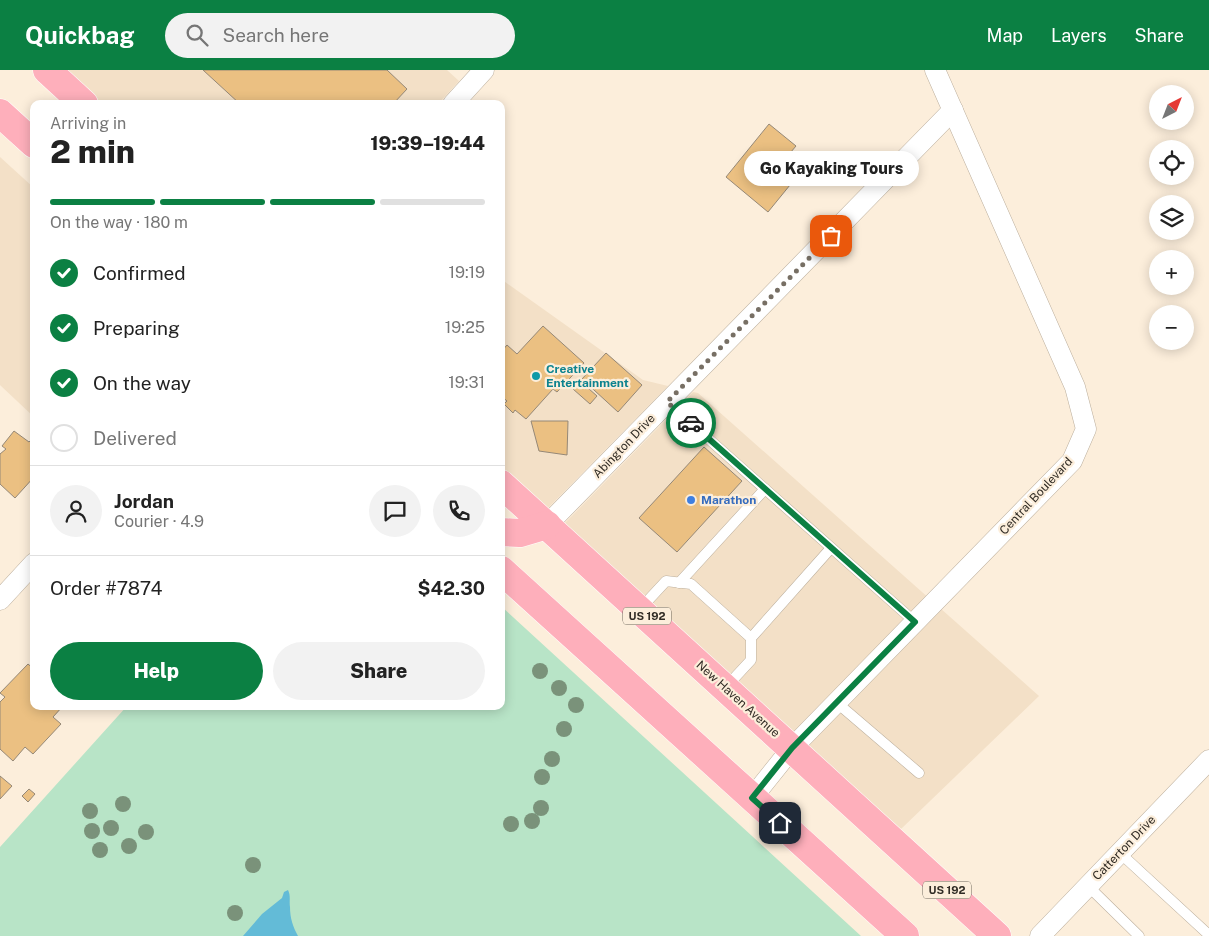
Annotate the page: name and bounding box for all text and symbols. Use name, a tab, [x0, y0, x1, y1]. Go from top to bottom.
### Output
search box	[165, 13, 515, 58]
text: Quickbag	[25, 21, 135, 49]
icon: search	[183, 21, 211, 49]
text: Search here	[223, 24, 329, 46]
text: Map	[987, 25, 1023, 46]
text: Layers	[1051, 25, 1107, 46]
text: Share	[1135, 25, 1184, 46]
north arrow	[1149, 85, 1194, 130]
map controls	[1149, 85, 1194, 350]
text: Arriving in	[50, 114, 126, 133]
text: 19:39–19:44	[370, 132, 485, 154]
text: 2 min	[50, 133, 135, 170]
button: locate	[1149, 140, 1194, 185]
callout: Go Kayaking Tours	[744, 151, 918, 186]
text: Go Kayaking Tours	[760, 159, 903, 178]
button: layers	[1149, 195, 1194, 240]
text: On the way · 180 m	[50, 213, 188, 232]
pin	[810, 215, 852, 257]
icon: bag	[817, 222, 845, 250]
button: +	[1149, 250, 1194, 295]
icon: check	[50, 259, 78, 287]
text: Confirmed	[93, 262, 186, 284]
text: 19:19	[448, 263, 485, 282]
button: −	[1149, 305, 1194, 350]
icon: check	[50, 314, 78, 342]
text: Preparing	[93, 317, 180, 339]
text: 19:25	[445, 318, 485, 337]
place label: Creative Entertainment	[546, 362, 629, 390]
icon: check	[50, 369, 78, 397]
marker: Creative Entertainment	[530, 370, 542, 382]
text: On the way	[93, 372, 191, 394]
text: 19:31	[448, 373, 485, 392]
courier	[666, 398, 716, 448]
icon: car	[677, 409, 705, 437]
street label: Abington Drive	[590, 411, 658, 481]
text: Delivered	[93, 427, 177, 449]
street label: Central Boulevard	[997, 455, 1075, 537]
button: person	[50, 485, 102, 537]
button: chat	[369, 485, 421, 537]
button: phone	[433, 485, 485, 537]
text: Jordan	[114, 490, 174, 512]
place label: Marathon	[701, 493, 756, 507]
marker: Marathon	[685, 494, 697, 506]
text: Courier · 4.9	[114, 512, 204, 531]
text: Order #7874	[50, 577, 163, 599]
text: $42.30	[418, 577, 485, 599]
road number: US 192	[623, 608, 671, 624]
button: Help	[50, 642, 263, 700]
button: Share	[273, 642, 485, 700]
street label: New Haven Avenue	[693, 658, 783, 740]
pin	[759, 802, 801, 844]
icon: home	[766, 809, 794, 837]
street label: Catterton Drive	[1090, 813, 1158, 883]
road number: US 192	[923, 882, 971, 898]

